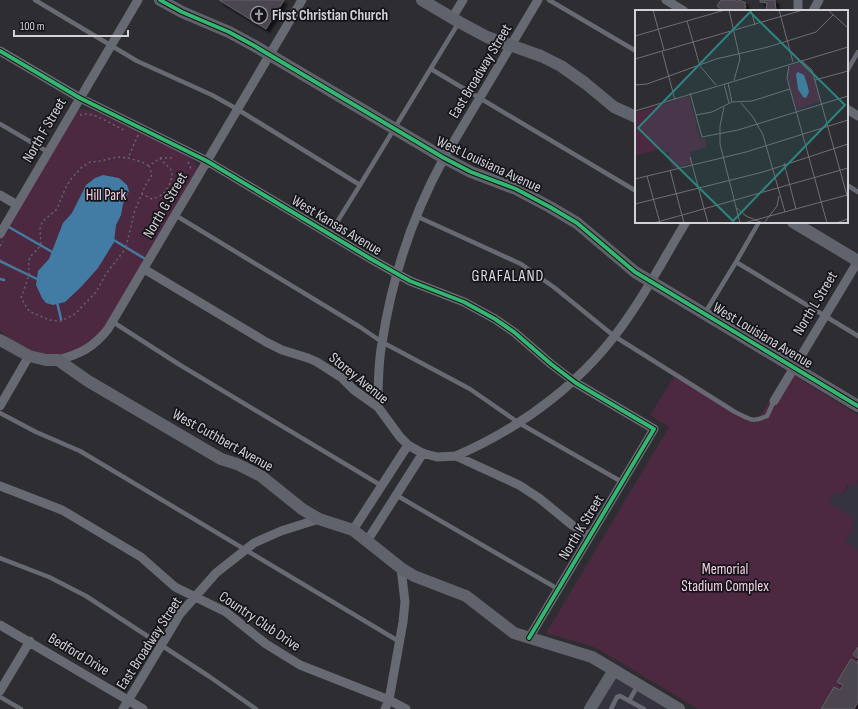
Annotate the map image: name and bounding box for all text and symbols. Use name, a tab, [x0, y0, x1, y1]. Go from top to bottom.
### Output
church icon: First Christian Church	[249, 5, 269, 25]
place label: First Christian Church	[272, 6, 388, 25]
inset map	[635, 10, 848, 223]
scale bar	[14, 12, 128, 38]
text: 100 m	[20, 19, 45, 34]
street label: East Broadway Street	[445, 20, 516, 122]
street label: North F Street	[18, 94, 71, 166]
street label: West Louisiana Avenue	[433, 132, 544, 197]
street label: North G Street	[139, 168, 192, 242]
park label: Hill Park	[86, 186, 126, 205]
street label: West Kansas Avenue	[288, 191, 385, 260]
district label: GRAFALAND	[472, 267, 544, 286]
street label: North L Street	[789, 267, 842, 339]
street label: West Louisiana Avenue	[709, 298, 816, 373]
street label: Storey Avenue	[325, 348, 393, 408]
street label: West Cuthbert Avenue	[169, 405, 277, 476]
street label: North K Street	[555, 491, 608, 563]
park label: Memorial Stadium Complex	[681, 560, 769, 596]
street label: Country Club Drive	[215, 587, 304, 656]
street label: East Broadway Street	[112, 593, 187, 693]
street label: Bedford Drive	[45, 629, 113, 680]

